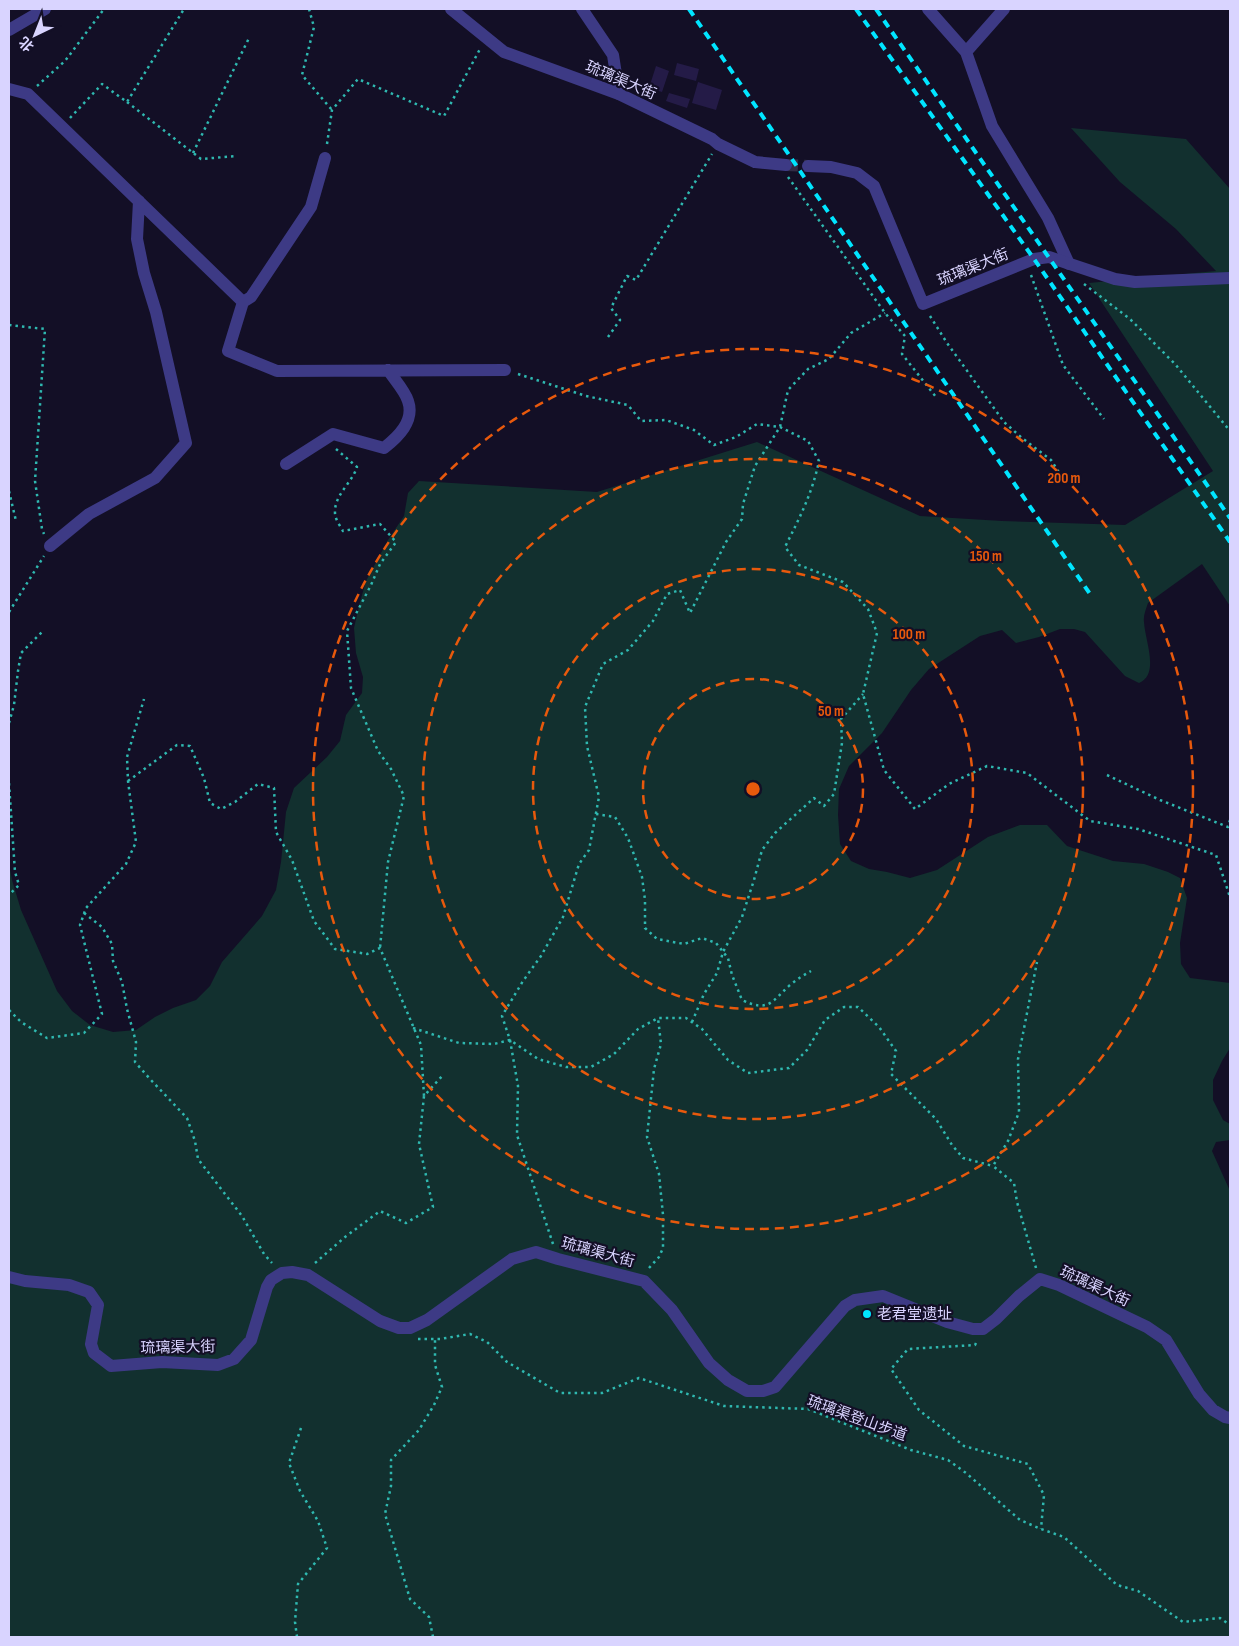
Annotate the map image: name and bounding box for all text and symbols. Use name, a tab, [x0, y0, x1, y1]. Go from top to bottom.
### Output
north arrow	[10, 10, 60, 60]
text: 北	[16, 33, 37, 55]
street label: 琉璃渠大街	[583, 57, 659, 104]
street label: 琉璃渠大街	[935, 245, 1012, 290]
text: 200 m	[1047, 469, 1081, 488]
text: 150 m	[970, 547, 1002, 566]
text: 100 m	[893, 625, 925, 644]
text: 50 m	[818, 702, 844, 721]
centre of rings	[744, 780, 762, 798]
street label: 琉璃渠大街	[559, 1234, 637, 1271]
street label: 琉璃渠大街	[1057, 1262, 1133, 1311]
place label: 老君堂遗址	[877, 1305, 952, 1324]
marker: 老君堂遗址	[861, 1308, 873, 1320]
street label: 琉璃渠大街	[140, 1337, 216, 1358]
street label: 琉璃渠登山步道	[804, 1392, 909, 1445]

